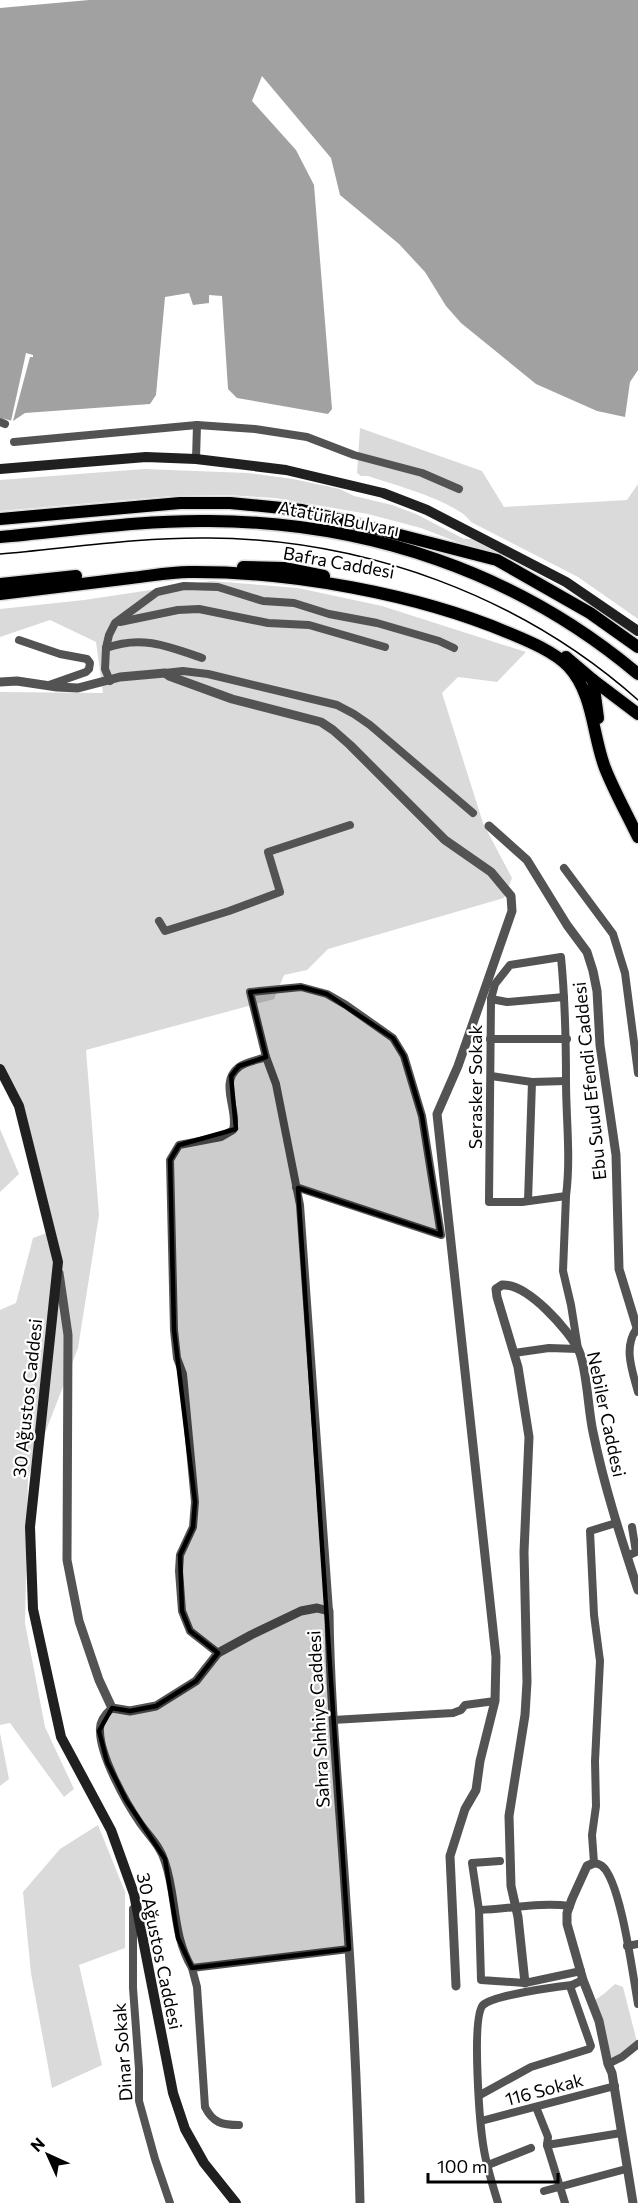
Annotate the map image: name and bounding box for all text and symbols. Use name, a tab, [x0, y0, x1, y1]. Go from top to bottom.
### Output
street label: Atatürk Bulvarı	[277, 495, 401, 541]
street label: Bafra Caddesi	[282, 541, 396, 583]
street label: Ebu Suud Efendi Caddesi	[568, 981, 610, 1181]
street label: Serasker Sokak	[464, 1025, 486, 1149]
street label: 30 Ağustos Caddesi	[8, 1317, 46, 1479]
street label: Nebiler Caddesi	[583, 1349, 631, 1479]
street label: Sahra Sıhhiye Caddesi	[302, 1630, 334, 1808]
street label: 30 Ağustos Caddesi	[133, 1871, 187, 2031]
street label: Dinar Sokak	[108, 2002, 136, 2102]
street label: 116 Sokak	[503, 2068, 586, 2110]
north arrow	[18, 2125, 78, 2185]
text: N	[26, 2133, 48, 2155]
scale bar	[428, 2146, 558, 2184]
text: 100 m	[437, 2155, 487, 2177]

